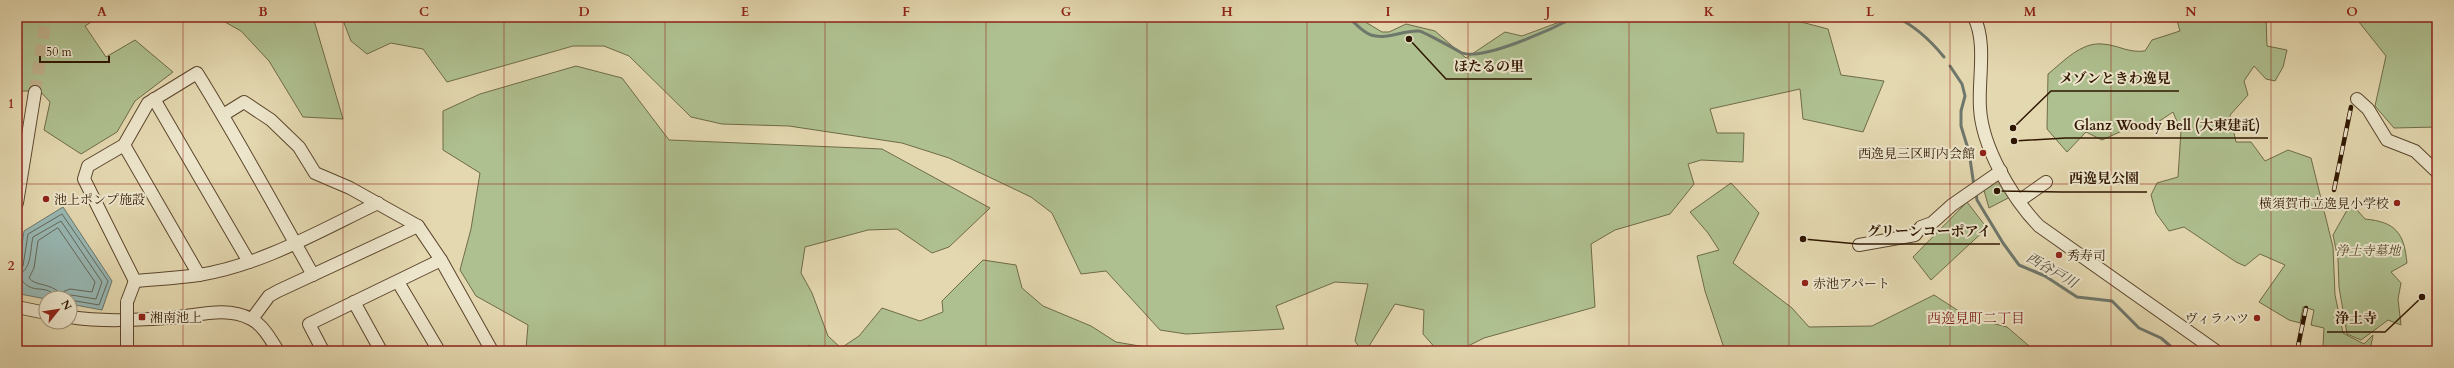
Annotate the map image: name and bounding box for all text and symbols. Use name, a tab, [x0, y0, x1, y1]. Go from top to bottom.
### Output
text: A	[97, 3, 107, 21]
text: B	[258, 3, 268, 21]
text: C	[419, 3, 429, 21]
text: D	[578, 3, 590, 21]
text: E	[741, 3, 749, 21]
text: F	[902, 3, 910, 21]
text: G	[1061, 3, 1072, 21]
text: H	[1221, 3, 1233, 21]
text: I	[1385, 3, 1391, 21]
text: J	[1544, 3, 1551, 21]
text: K	[1704, 3, 1715, 21]
text: L	[1866, 3, 1875, 21]
text: M	[2024, 3, 2037, 21]
text: N	[2185, 3, 2197, 21]
text: O	[2346, 3, 2358, 21]
scale bar	[40, 38, 109, 64]
text: 50 m	[46, 44, 73, 60]
callout: ほたるの里	[1446, 53, 1532, 79]
text: ほたるの里	[1454, 57, 1524, 76]
callout: メゾンときわ逸見	[2051, 65, 2179, 91]
text: メゾンときわ逸見	[2059, 69, 2171, 88]
text: 1	[8, 95, 14, 113]
callout: Glanz Woody Bell (大東建託)	[2066, 112, 2268, 138]
text: Glanz Woody Bell (大東建託)	[2074, 116, 2260, 135]
place label: 西逸見三区町内会館	[1858, 145, 1975, 163]
marker: 西逸見三区町内会館	[1978, 148, 1988, 158]
callout: 西逸見公園	[2061, 166, 2147, 192]
text: 西逸見公園	[2069, 169, 2139, 188]
place label: 池上ポンプ施設	[54, 191, 145, 209]
marker: 池上ポンプ施設	[41, 194, 51, 204]
place label: 横須賀市立逸見小学校	[2259, 195, 2389, 213]
marker: 横須賀市立逸見小学校	[2392, 198, 2402, 208]
callout: グリーンコーポアイ	[1858, 218, 2000, 244]
text: グリーンコーポアイ	[1867, 222, 1991, 241]
park label: 浄土寺墓地	[2335, 242, 2402, 260]
place label: 秀寿司	[2067, 247, 2106, 265]
water label: 西谷戸川	[2023, 248, 2082, 294]
marker: 秀寿司	[2054, 250, 2064, 260]
text: 2	[8, 257, 15, 275]
place label: 赤池アパート	[1813, 275, 1890, 293]
marker: 赤池アパート	[1800, 278, 1810, 288]
north arrow	[38, 290, 78, 330]
text: N	[57, 297, 75, 314]
callout: 浄土寺	[2327, 306, 2385, 332]
place label: 湘南池上	[150, 309, 202, 327]
district label: 西逸見町二丁目	[1927, 309, 2025, 328]
text: 浄土寺	[2335, 309, 2377, 328]
place label: ヴィラハツ	[2185, 310, 2249, 328]
marker: 湘南池上	[137, 312, 147, 322]
marker: ヴィラハツ	[2252, 313, 2262, 323]

